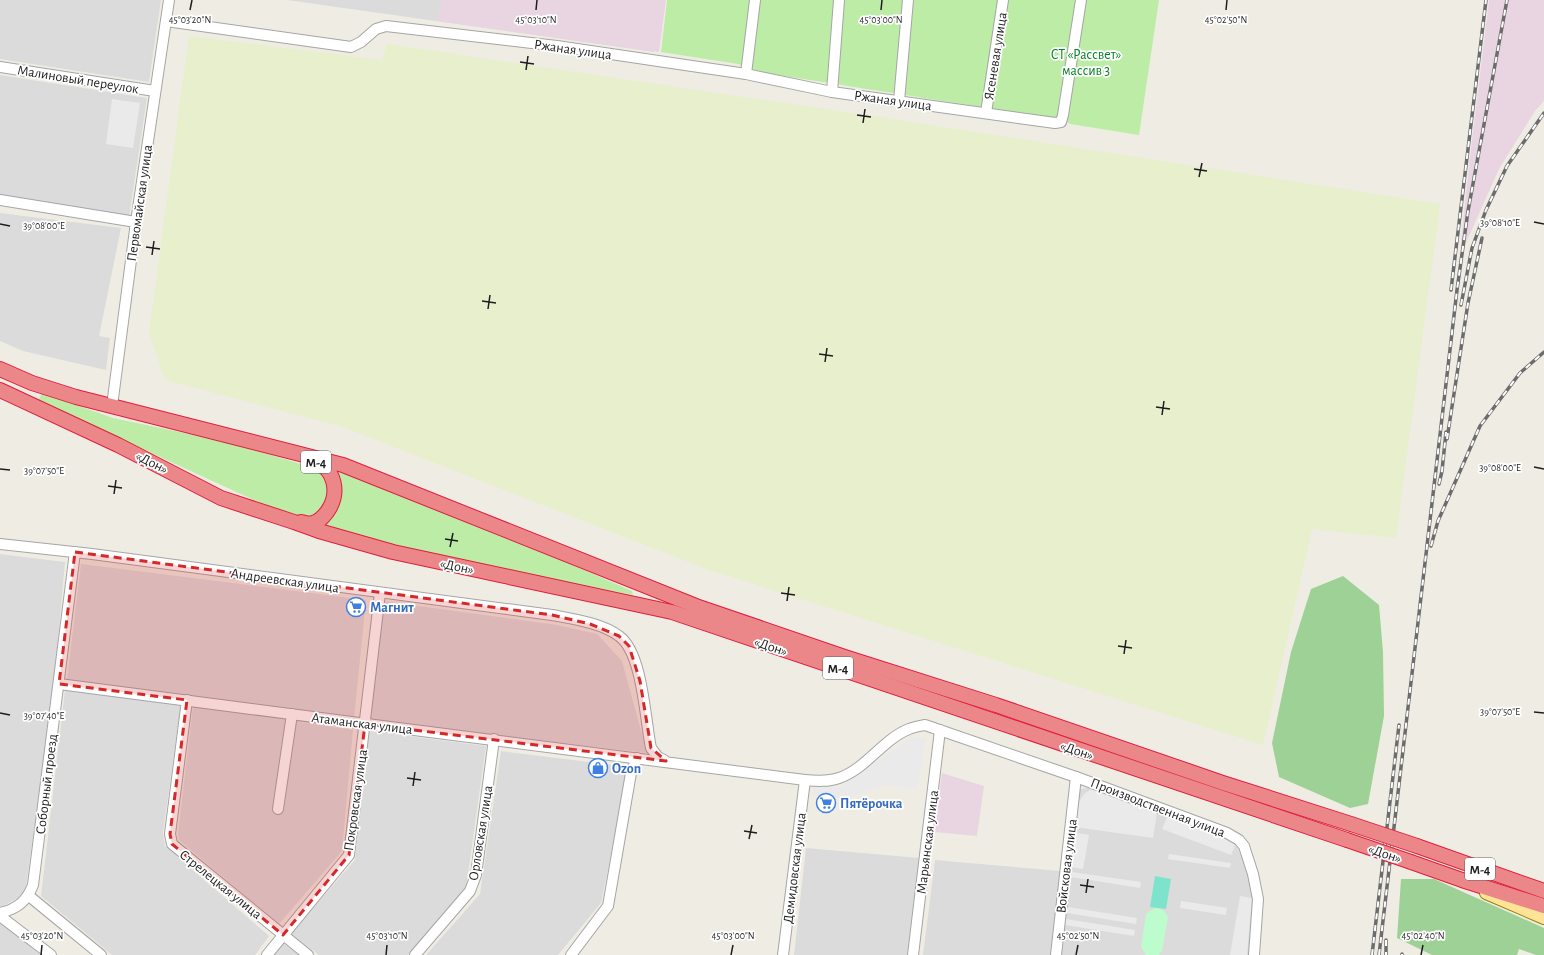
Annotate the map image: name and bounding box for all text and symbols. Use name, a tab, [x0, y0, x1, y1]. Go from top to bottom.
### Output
street label: Ясеневая улица	[982, 11, 1010, 101]
text: 45°03'20"N	[169, 15, 211, 25]
text: 45°03'10"N	[515, 15, 557, 25]
text: 45°03'00"N	[859, 15, 903, 25]
text: 45°02'50"N	[1205, 15, 1247, 25]
street label: Ржаная улица	[533, 38, 613, 62]
park label: СТ «Рассвет» массив 3	[1051, 48, 1121, 78]
street label: Малиновый переулок	[16, 63, 140, 97]
street label: Ржаная улица	[853, 89, 933, 113]
street label: Первомайская улица	[125, 143, 155, 263]
text: 39°08'10"E	[1480, 218, 1520, 228]
text: 39°08'00"E	[23, 221, 65, 231]
street label: «Дон»	[133, 449, 170, 477]
road number: М-4	[301, 451, 331, 473]
text: 39°08'00"E	[1479, 463, 1521, 473]
text: 39°07'50"E	[24, 466, 64, 476]
street label: «Дон»	[439, 557, 475, 577]
street label: Андреевская улица	[230, 566, 341, 596]
supermarket icon: Магнит	[345, 596, 367, 618]
place label: Магнит	[370, 601, 414, 615]
street label: «Дон»	[752, 635, 789, 659]
road number: М-4	[823, 657, 853, 679]
text: 39°07'50"E	[1480, 707, 1520, 717]
text: 39°07'40"E	[24, 711, 64, 721]
street label: Атаманская улица	[311, 711, 414, 737]
street label: Соборный проезд	[34, 733, 60, 835]
street label: «Дон»	[1058, 739, 1095, 763]
street label: Покровская улица	[342, 748, 370, 852]
shop icon: Ozon	[587, 757, 609, 779]
place label: Ozon	[612, 762, 641, 776]
street label: Производственная улица	[1088, 776, 1227, 840]
street label: Орловская улица	[467, 784, 496, 882]
street label: Марьянская улица	[915, 789, 941, 895]
supermarket icon: Пятёрочка	[815, 792, 837, 814]
place label: Пятёрочка	[840, 797, 903, 811]
street label: Демидовская улица	[781, 811, 809, 924]
street label: Войсковая улица	[1054, 817, 1080, 914]
street label: «Дон»	[1366, 842, 1403, 866]
street label: Стрелецкая улица	[177, 848, 265, 922]
road number: М-4	[1465, 858, 1495, 880]
text: 45°03'20"N	[21, 931, 63, 941]
text: 45°03'10"N	[366, 931, 408, 941]
text: 45°03'00"N	[711, 931, 755, 941]
text: 45°02'50"N	[1057, 931, 1099, 941]
text: 45°02'40"N	[1401, 931, 1445, 941]

